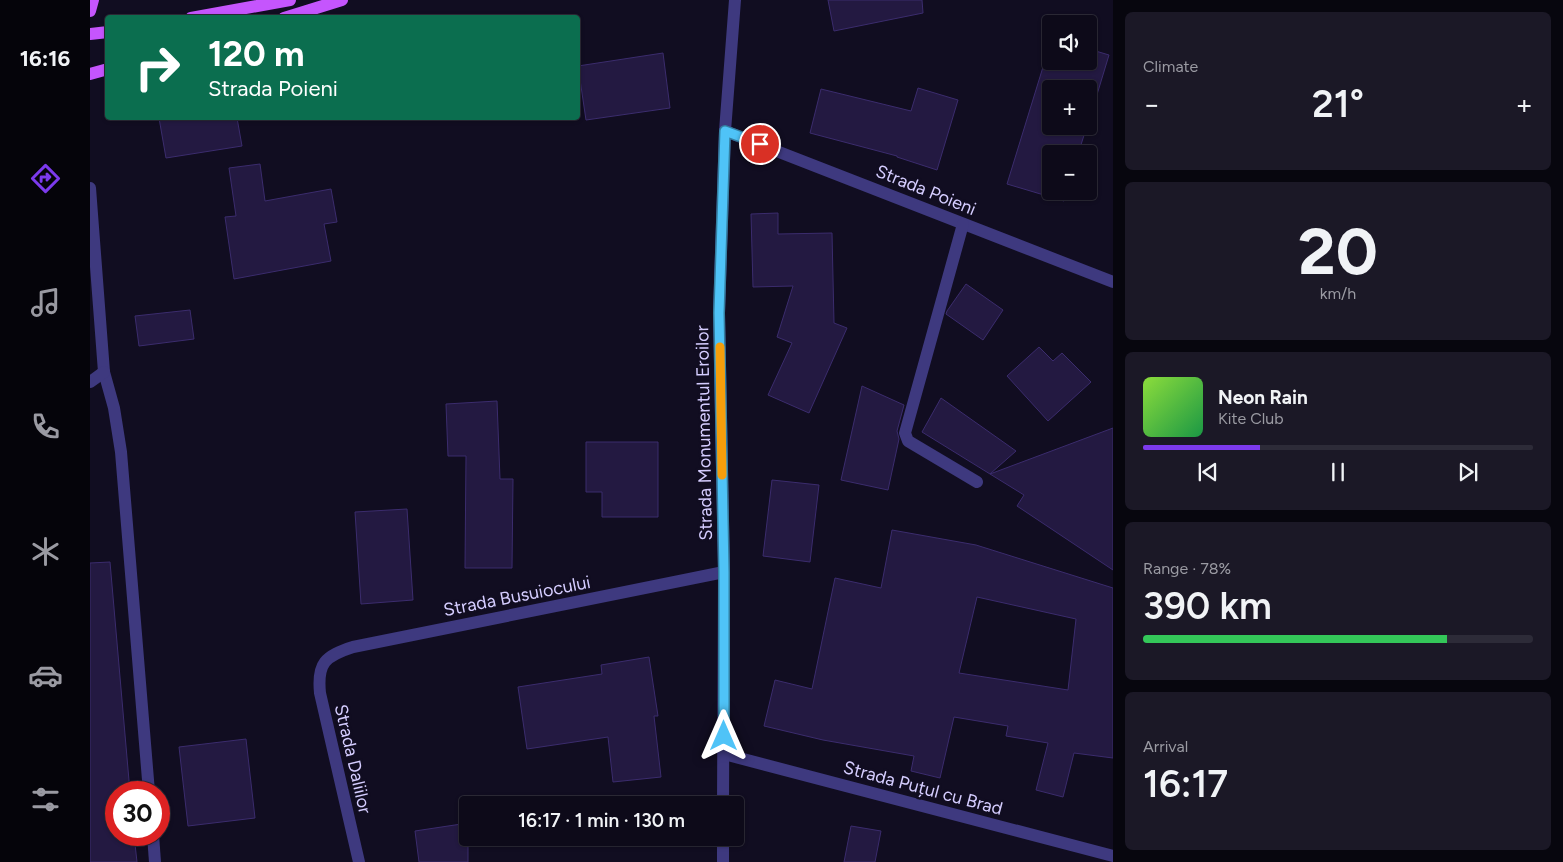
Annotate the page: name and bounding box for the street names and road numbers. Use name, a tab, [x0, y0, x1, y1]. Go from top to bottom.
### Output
street label: Strada Poieni	[873, 160, 979, 220]
street label: Strada Monumentul Eroilor	[691, 325, 717, 541]
street label: Strada Busuiocului	[442, 571, 592, 621]
street label: Strada Daliilor	[330, 702, 376, 816]
street label: Strada Puțul cu Brad	[841, 756, 1005, 820]

